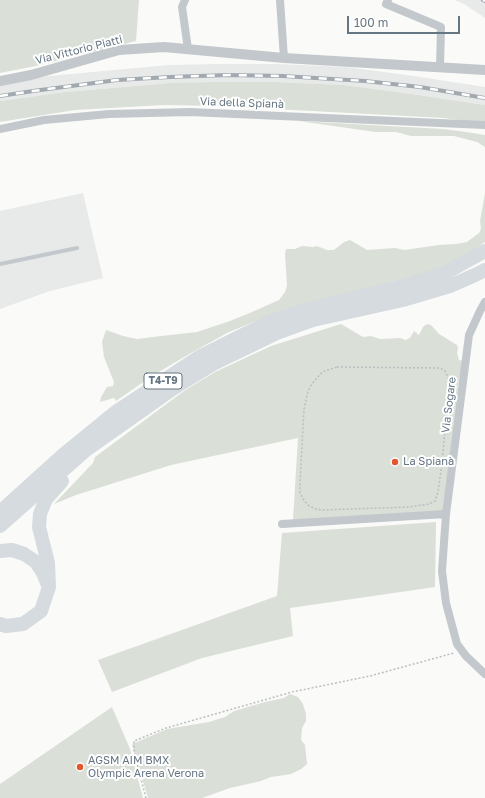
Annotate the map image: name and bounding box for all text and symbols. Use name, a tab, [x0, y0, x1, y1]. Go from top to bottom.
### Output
scale bar	[349, 8, 462, 34]
text: 100 m	[354, 15, 388, 30]
street label: Via Vittorio Piatti	[34, 33, 124, 67]
street label: Via della Spianà	[200, 95, 284, 111]
road number: T4-T9	[144, 373, 182, 389]
street label: Via Sogare	[439, 376, 459, 434]
place label: La Spianà	[403, 455, 454, 469]
marker: La Spianà	[390, 457, 400, 467]
place label: AGSM AIM BMX Olympic Arena Verona	[88, 754, 204, 780]
marker: AGSM AIM BMX Olympic Arena Verona	[75, 762, 85, 772]

